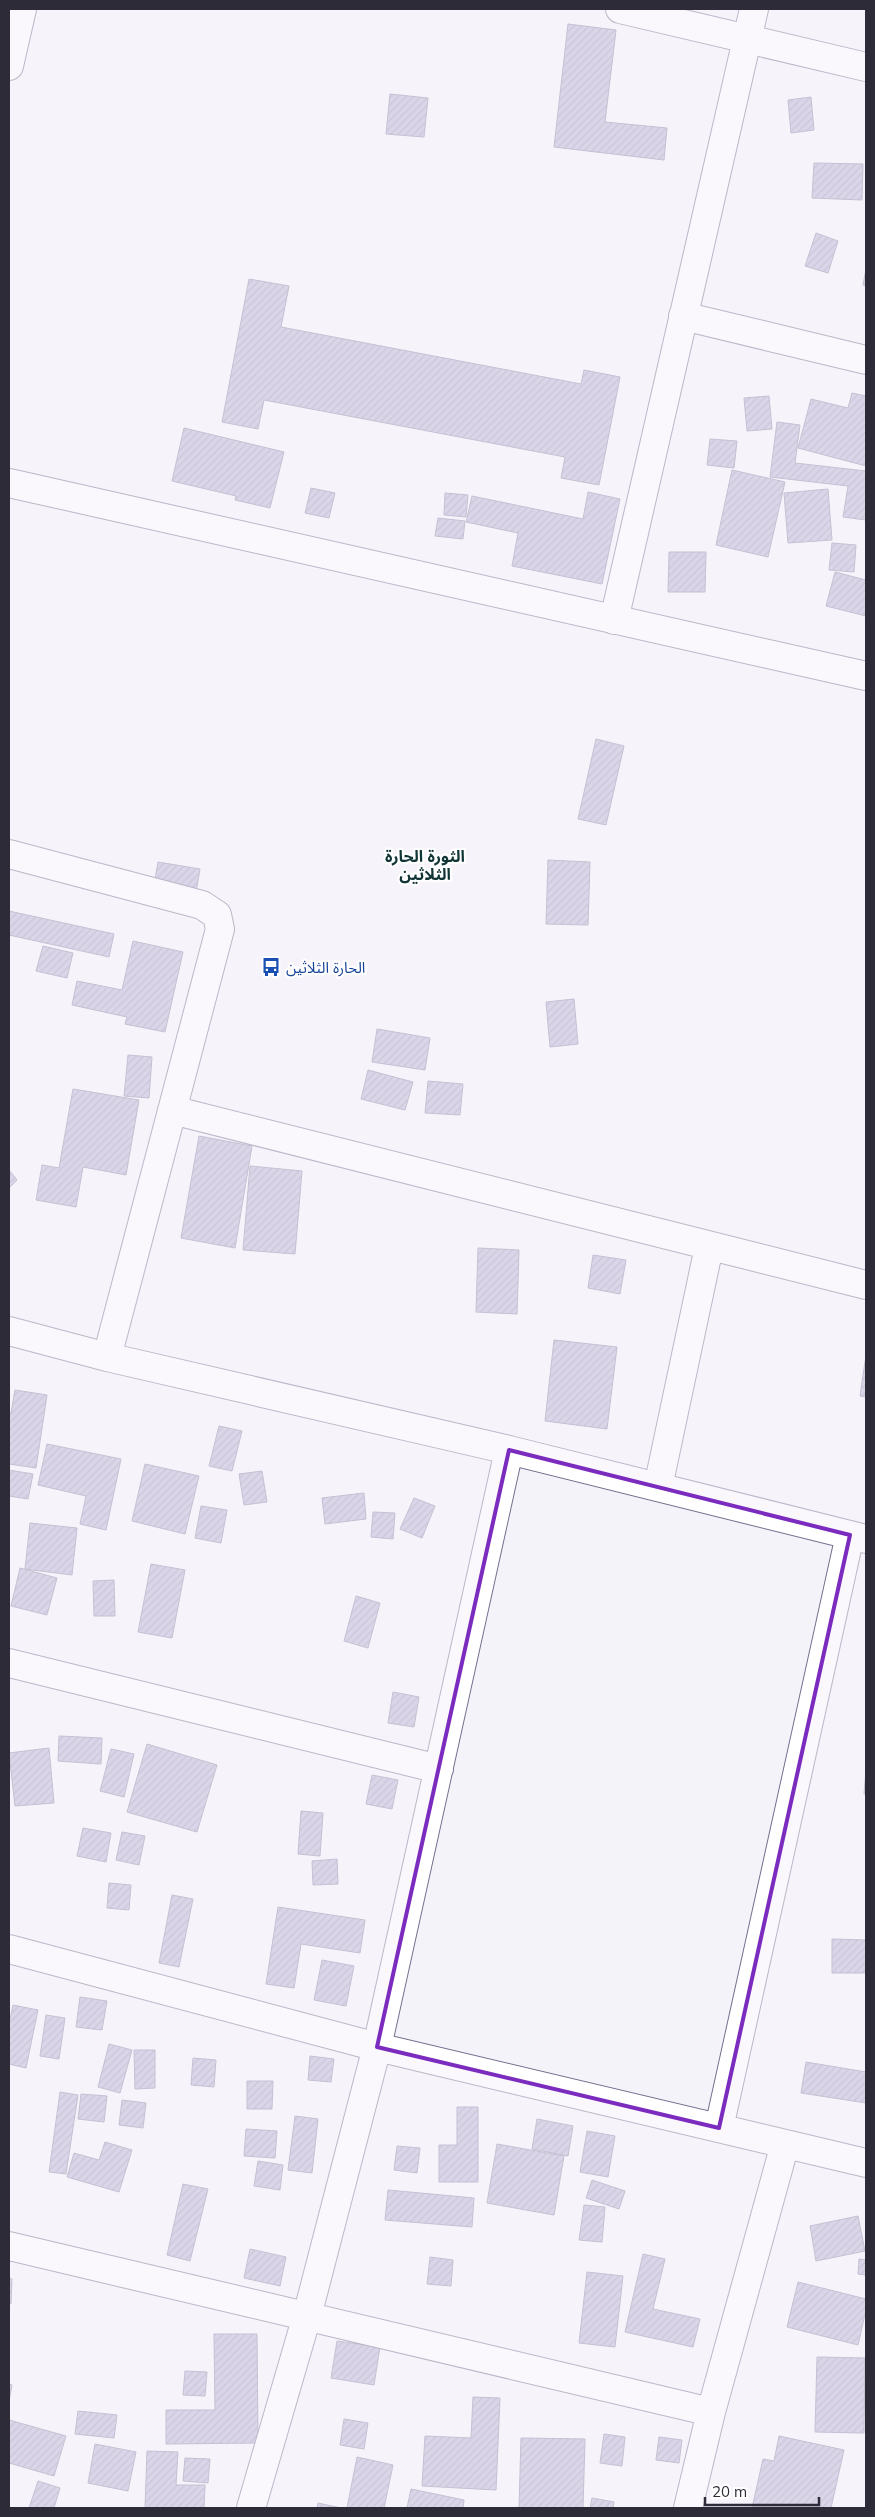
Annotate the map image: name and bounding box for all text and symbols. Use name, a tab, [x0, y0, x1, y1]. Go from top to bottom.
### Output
district label: الثورة الحارة الثلاثين	[385, 846, 465, 884]
bus stop icon: الحارة الثلاثين	[260, 956, 282, 978]
place label: الحارة الثلاثين	[286, 958, 365, 977]
scale bar	[705, 2474, 819, 2506]
text: 20 m	[712, 2482, 747, 2501]

